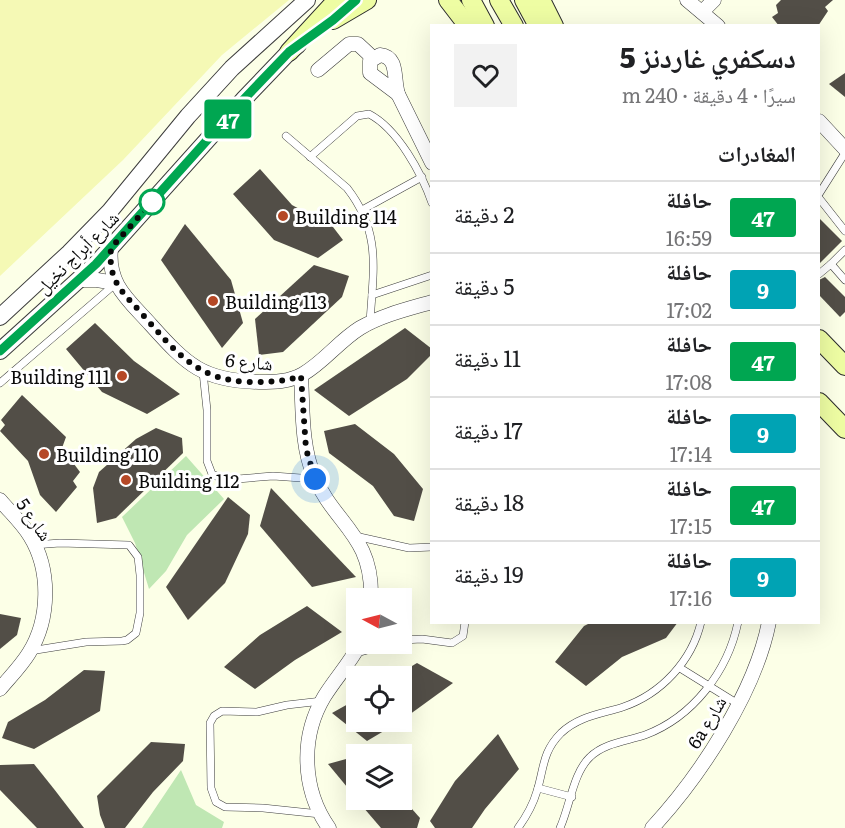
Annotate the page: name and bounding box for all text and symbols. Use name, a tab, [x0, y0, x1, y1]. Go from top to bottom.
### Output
text: دسكفري غاردنز 5	[620, 35, 796, 77]
button: heart	[454, 44, 517, 107]
text: سيرًا · 4 دقيقة · 240 m	[622, 79, 796, 109]
line badge: 47	[201, 100, 255, 138]
text: 47	[216, 104, 240, 135]
text: المغادرات	[718, 136, 796, 169]
text: حافلة	[666, 182, 712, 215]
unlabelled marker	[139, 189, 165, 215]
text: 2 دقيقة	[454, 197, 514, 230]
text: 47	[751, 202, 775, 233]
place label: Building 114	[295, 203, 397, 230]
street label: شارع أبراج نخيل	[29, 204, 125, 300]
marker: Building 114	[276, 209, 290, 223]
text: 16:59	[666, 222, 712, 252]
text: حافلة	[666, 254, 712, 287]
text: 5 دقيقة	[454, 269, 514, 302]
text: 9	[757, 274, 769, 305]
place label: Building 113	[225, 288, 327, 315]
marker: Building 113	[206, 294, 220, 308]
text: 17:02	[667, 294, 712, 324]
text: حافلة	[666, 326, 712, 359]
text: 11 دقيقة	[454, 341, 521, 374]
street label: شارع 6	[224, 345, 274, 377]
text: 47	[751, 346, 775, 377]
place label: Building 111	[10, 363, 110, 390]
text: 17:08	[665, 366, 712, 396]
marker: Building 111	[115, 369, 129, 383]
text: حافلة	[666, 398, 712, 431]
text: 17 دقيقة	[454, 413, 523, 446]
text: 9	[757, 418, 769, 449]
text: 17:14	[670, 438, 712, 468]
place label: Building 110	[56, 441, 159, 468]
marker: Building 110	[37, 447, 51, 461]
your location	[300, 464, 330, 494]
place label: Building 112	[138, 467, 239, 494]
text: حافلة	[666, 470, 712, 503]
marker: Building 112	[119, 473, 133, 487]
text: 18 دقيقة	[454, 485, 524, 518]
text: 47	[751, 490, 775, 521]
street label: شارع 5	[10, 492, 60, 546]
text: 17:15	[670, 510, 712, 540]
text: حافلة	[666, 542, 712, 575]
text: 19 دقيقة	[454, 557, 524, 590]
text: 9	[757, 562, 769, 593]
text: 17:16	[669, 582, 712, 612]
north arrow	[346, 588, 412, 654]
map controls	[346, 588, 412, 810]
button: locate	[346, 666, 412, 732]
street label: 6a شارع	[680, 691, 732, 753]
button: layers	[346, 744, 412, 810]

